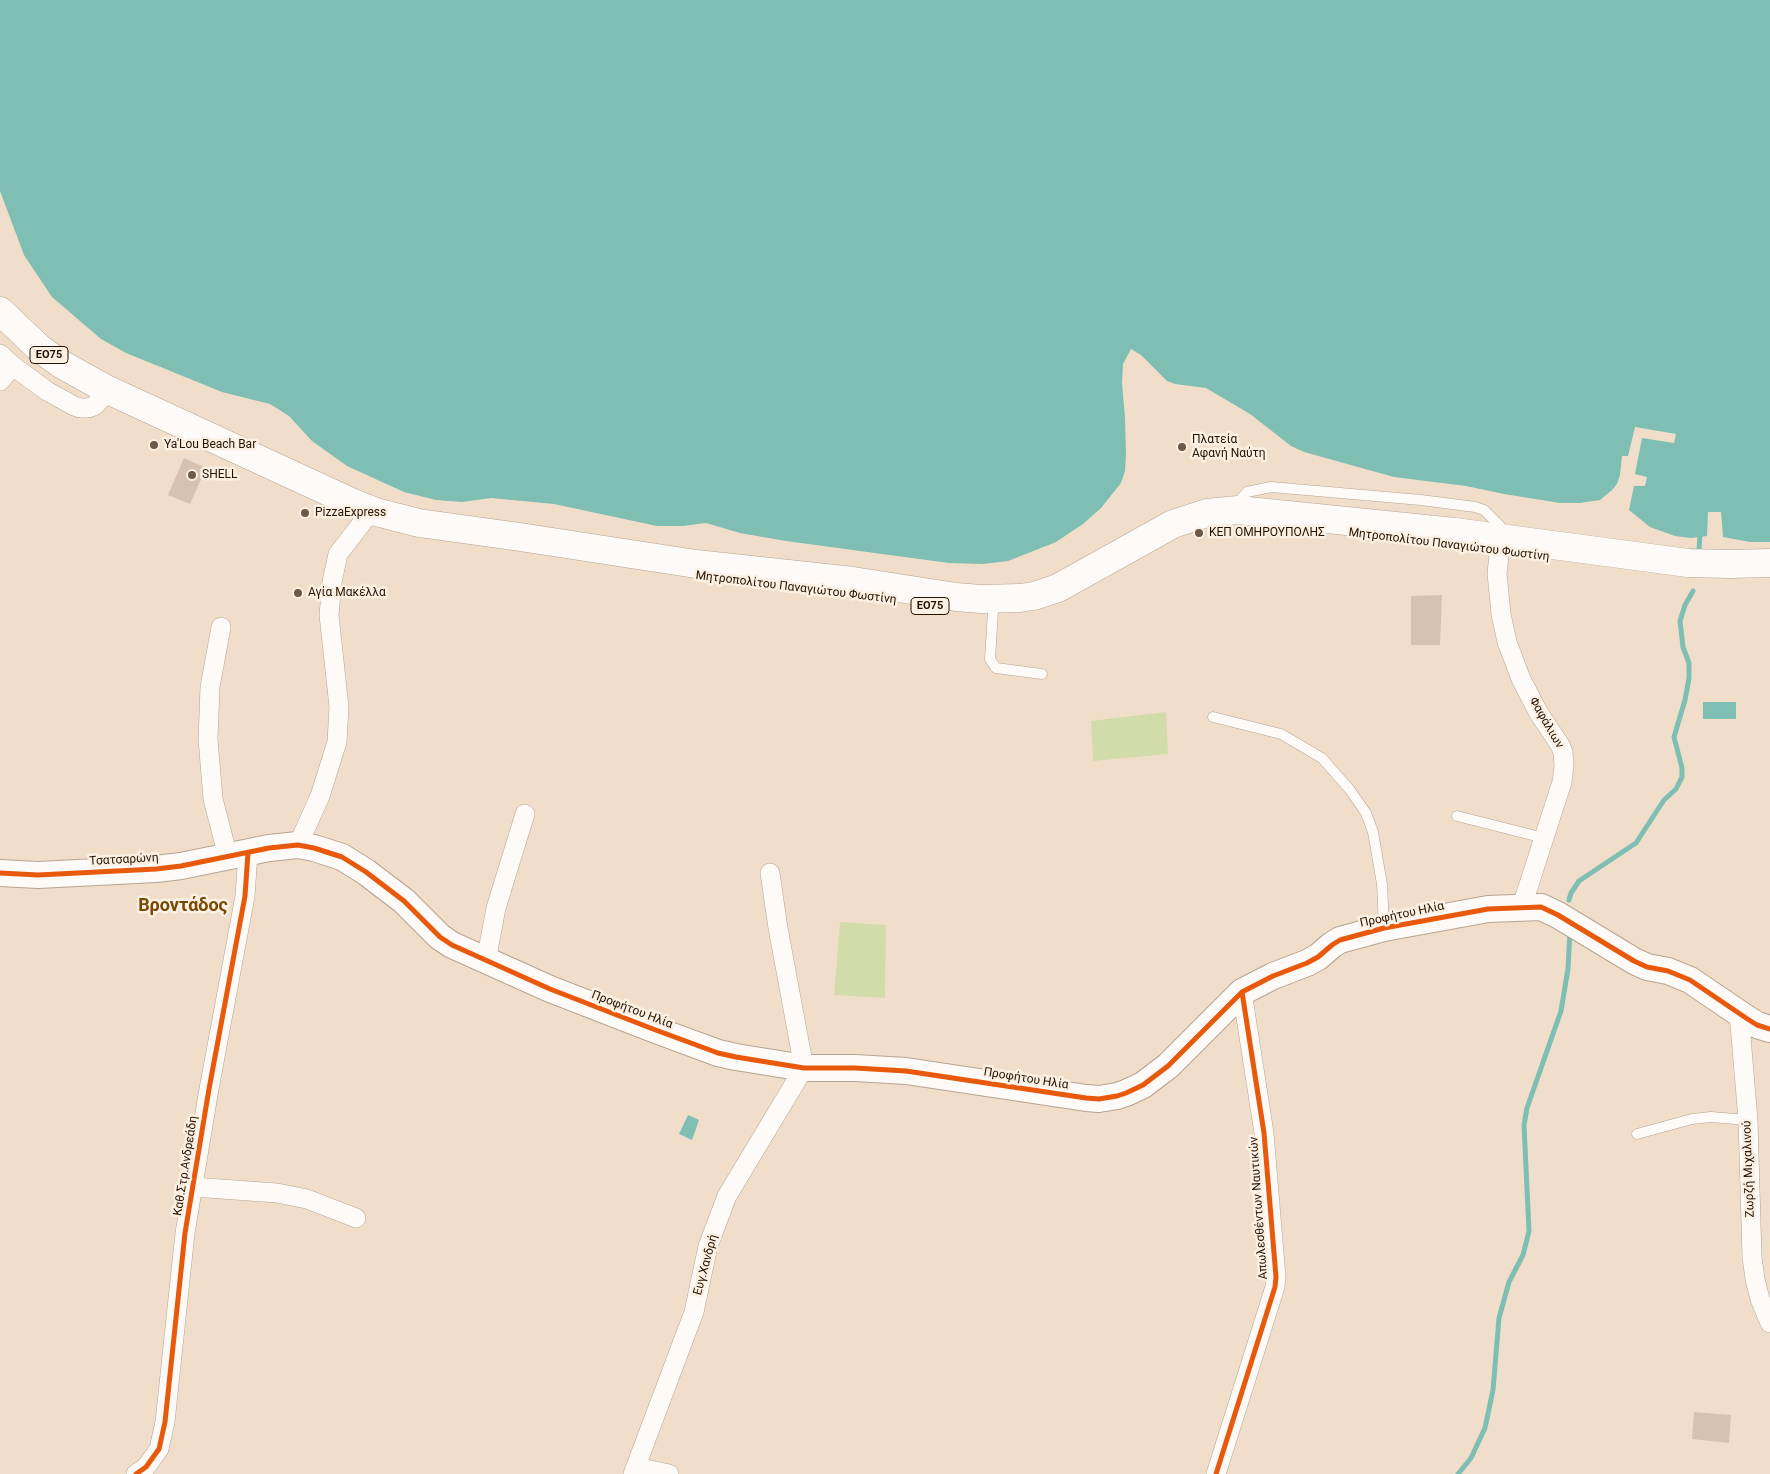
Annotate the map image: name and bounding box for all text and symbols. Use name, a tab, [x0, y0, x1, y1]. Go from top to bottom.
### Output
road number: ΕΟ75	[30, 346, 68, 364]
place label: Πλατεία Αφανή Ναύτη	[1192, 433, 1266, 461]
place label: Ya'Lou Beach Bar	[164, 438, 256, 452]
marker: Ya'Lou Beach Bar	[148, 439, 160, 451]
marker: Πλατεία Αφανή Ναύτη	[1176, 441, 1188, 453]
place label: SHELL	[202, 468, 237, 482]
marker: SHELL	[186, 469, 198, 481]
place label: PizzaExpress	[315, 506, 386, 520]
marker: PizzaExpress	[299, 507, 311, 519]
place label: ΚΕΠ ΟΜΗΡΟΥΠΟΛΗΣ	[1209, 526, 1325, 540]
street label: Μητροπολίτου Παναγιώτου Φωστίνη	[1348, 526, 1550, 564]
marker: ΚΕΠ ΟΜΗΡΟΥΠΟΛΗΣ	[1193, 527, 1205, 539]
street label: Μητροπολίτου Παναγιώτου Φωστίνη	[695, 569, 897, 607]
place label: Αγία Μακέλλα	[308, 586, 386, 600]
marker: Αγία Μακέλλα	[292, 587, 304, 599]
road number: ΕΟ75	[911, 598, 949, 614]
street label: Φαφάλιων	[1526, 695, 1566, 751]
street label: Τσατσαρώνη	[89, 851, 159, 869]
district label: Βροντάδος	[138, 895, 228, 917]
street label: Προφήτου Ηλία	[1359, 899, 1445, 931]
street label: Προφήτου Ηλία	[589, 988, 675, 1032]
street label: Προφήτου Ηλία	[982, 1065, 1070, 1093]
street label: Καθ.Στρ.Ανδρεάδη	[171, 1115, 201, 1217]
street label: Ζωρζή Μιχαλινού	[1740, 1120, 1758, 1218]
street label: Απωλεσθέντων Ναυτικών	[1247, 1136, 1271, 1280]
street label: Ευγ.Χανδρή	[691, 1233, 721, 1297]

